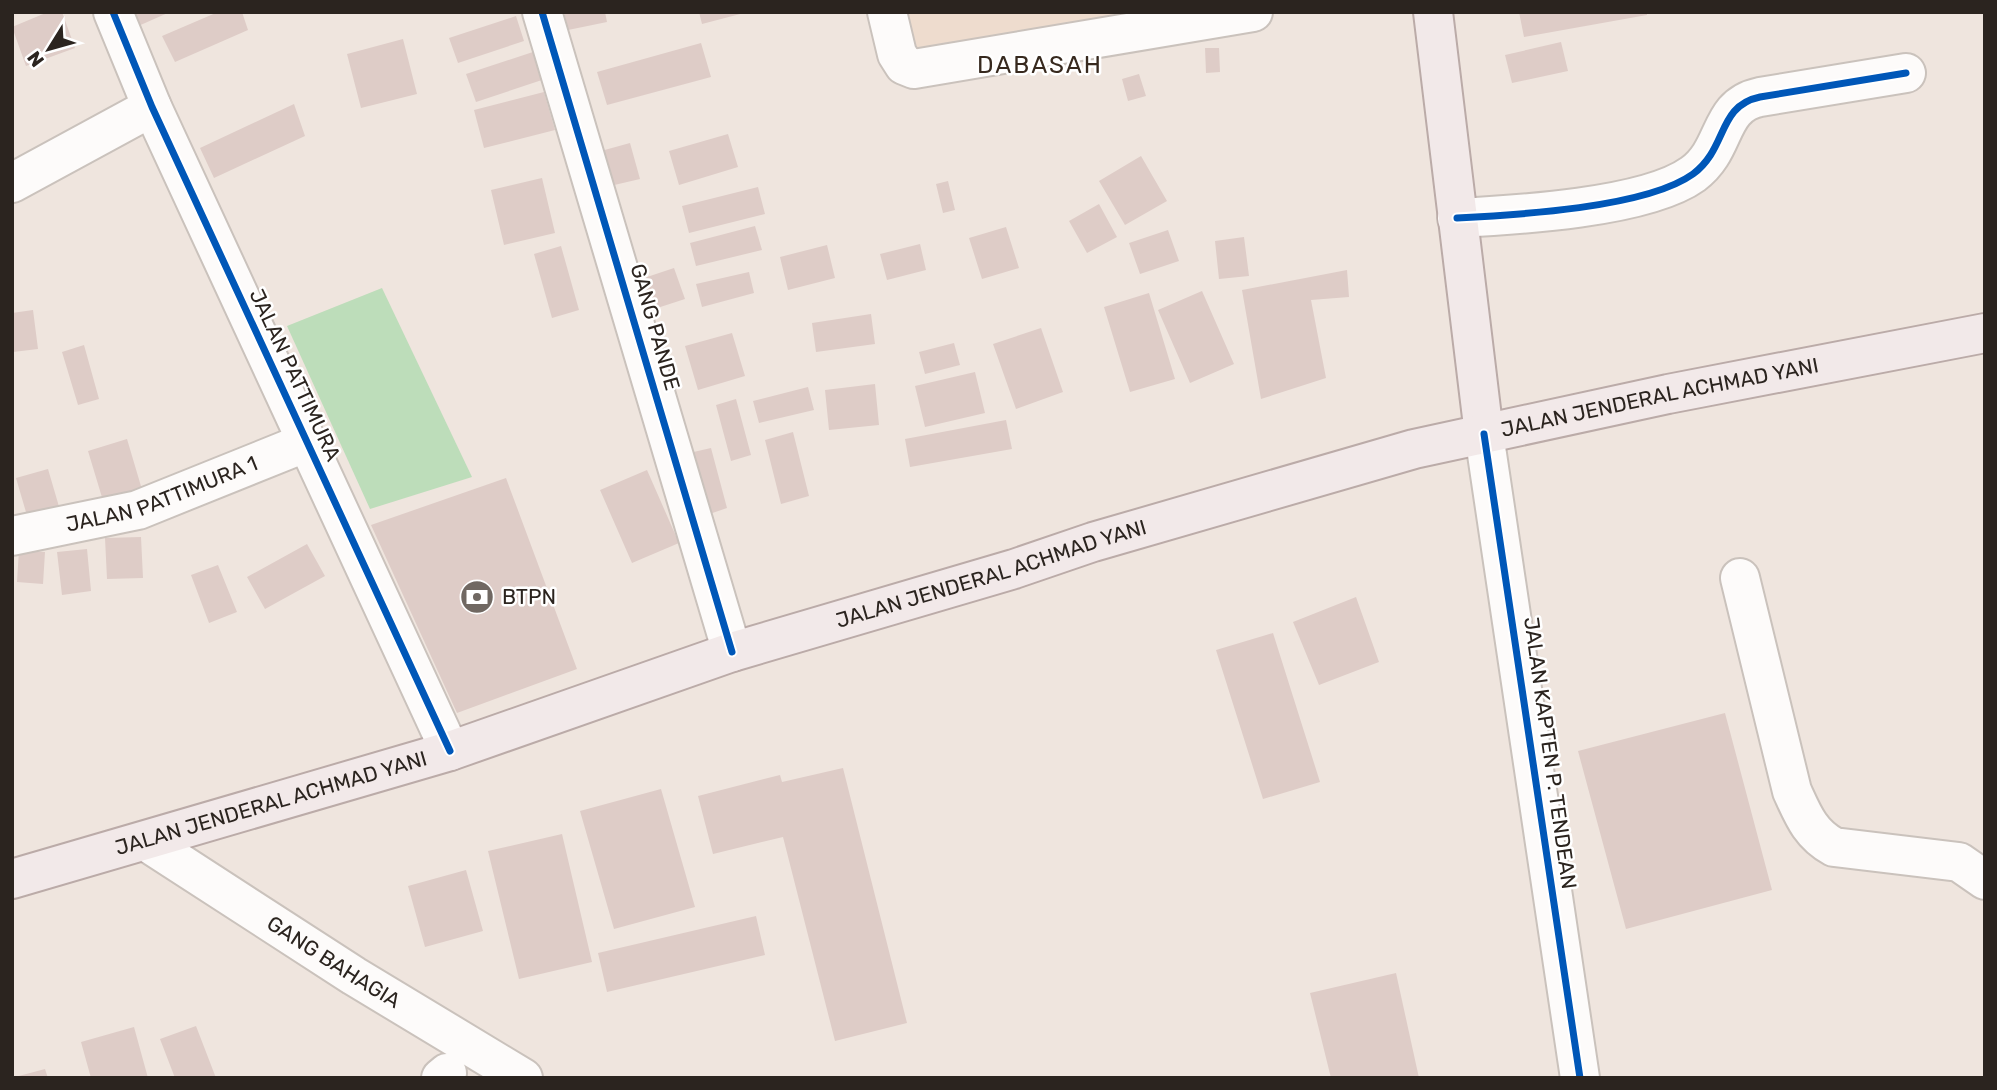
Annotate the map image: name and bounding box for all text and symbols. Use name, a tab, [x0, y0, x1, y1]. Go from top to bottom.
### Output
north arrow	[14, 14, 84, 84]
text: N	[23, 47, 49, 71]
district label: DABASAH	[977, 51, 1103, 79]
street label: GANG PANDE	[625, 261, 685, 393]
street label: JALAN PATTIMURA	[245, 285, 346, 465]
street label: JALAN JENDERAL ACHMAD YANI	[1499, 352, 1821, 442]
street label: JALAN PATTIMURA 1	[64, 450, 261, 537]
street label: JALAN JENDERAL ACHMAD YANI	[833, 514, 1149, 633]
bank icon: BTPN	[458, 578, 496, 616]
place label: BTPN	[502, 584, 556, 609]
street label: JALAN KAPTEN P. TENDEAN	[1519, 615, 1582, 891]
street label: JALAN JENDERAL ACHMAD YANI	[112, 745, 430, 860]
street label: GANG BAHAGIA	[263, 910, 405, 1013]

